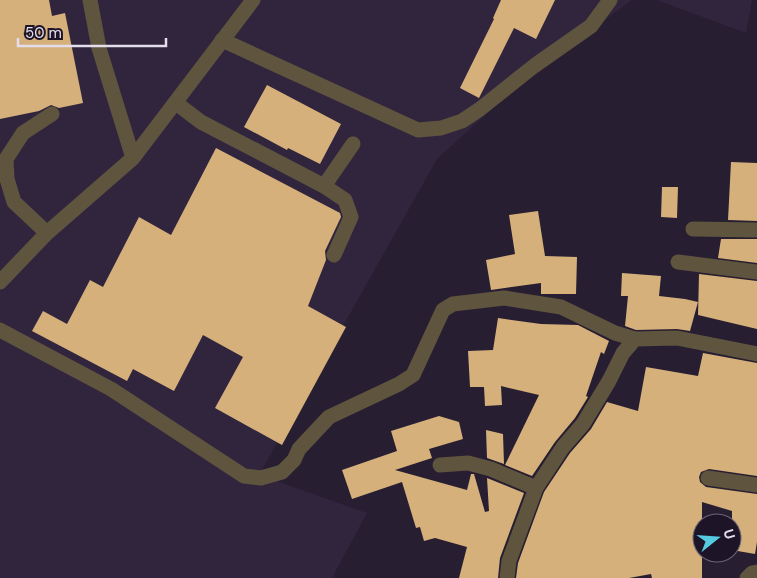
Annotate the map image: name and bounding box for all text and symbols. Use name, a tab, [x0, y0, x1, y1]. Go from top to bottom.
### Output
scale bar	[18, 15, 165, 47]
text: 50 m	[25, 23, 62, 43]
north arrow	[692, 513, 742, 563]
text: U	[719, 527, 739, 541]

